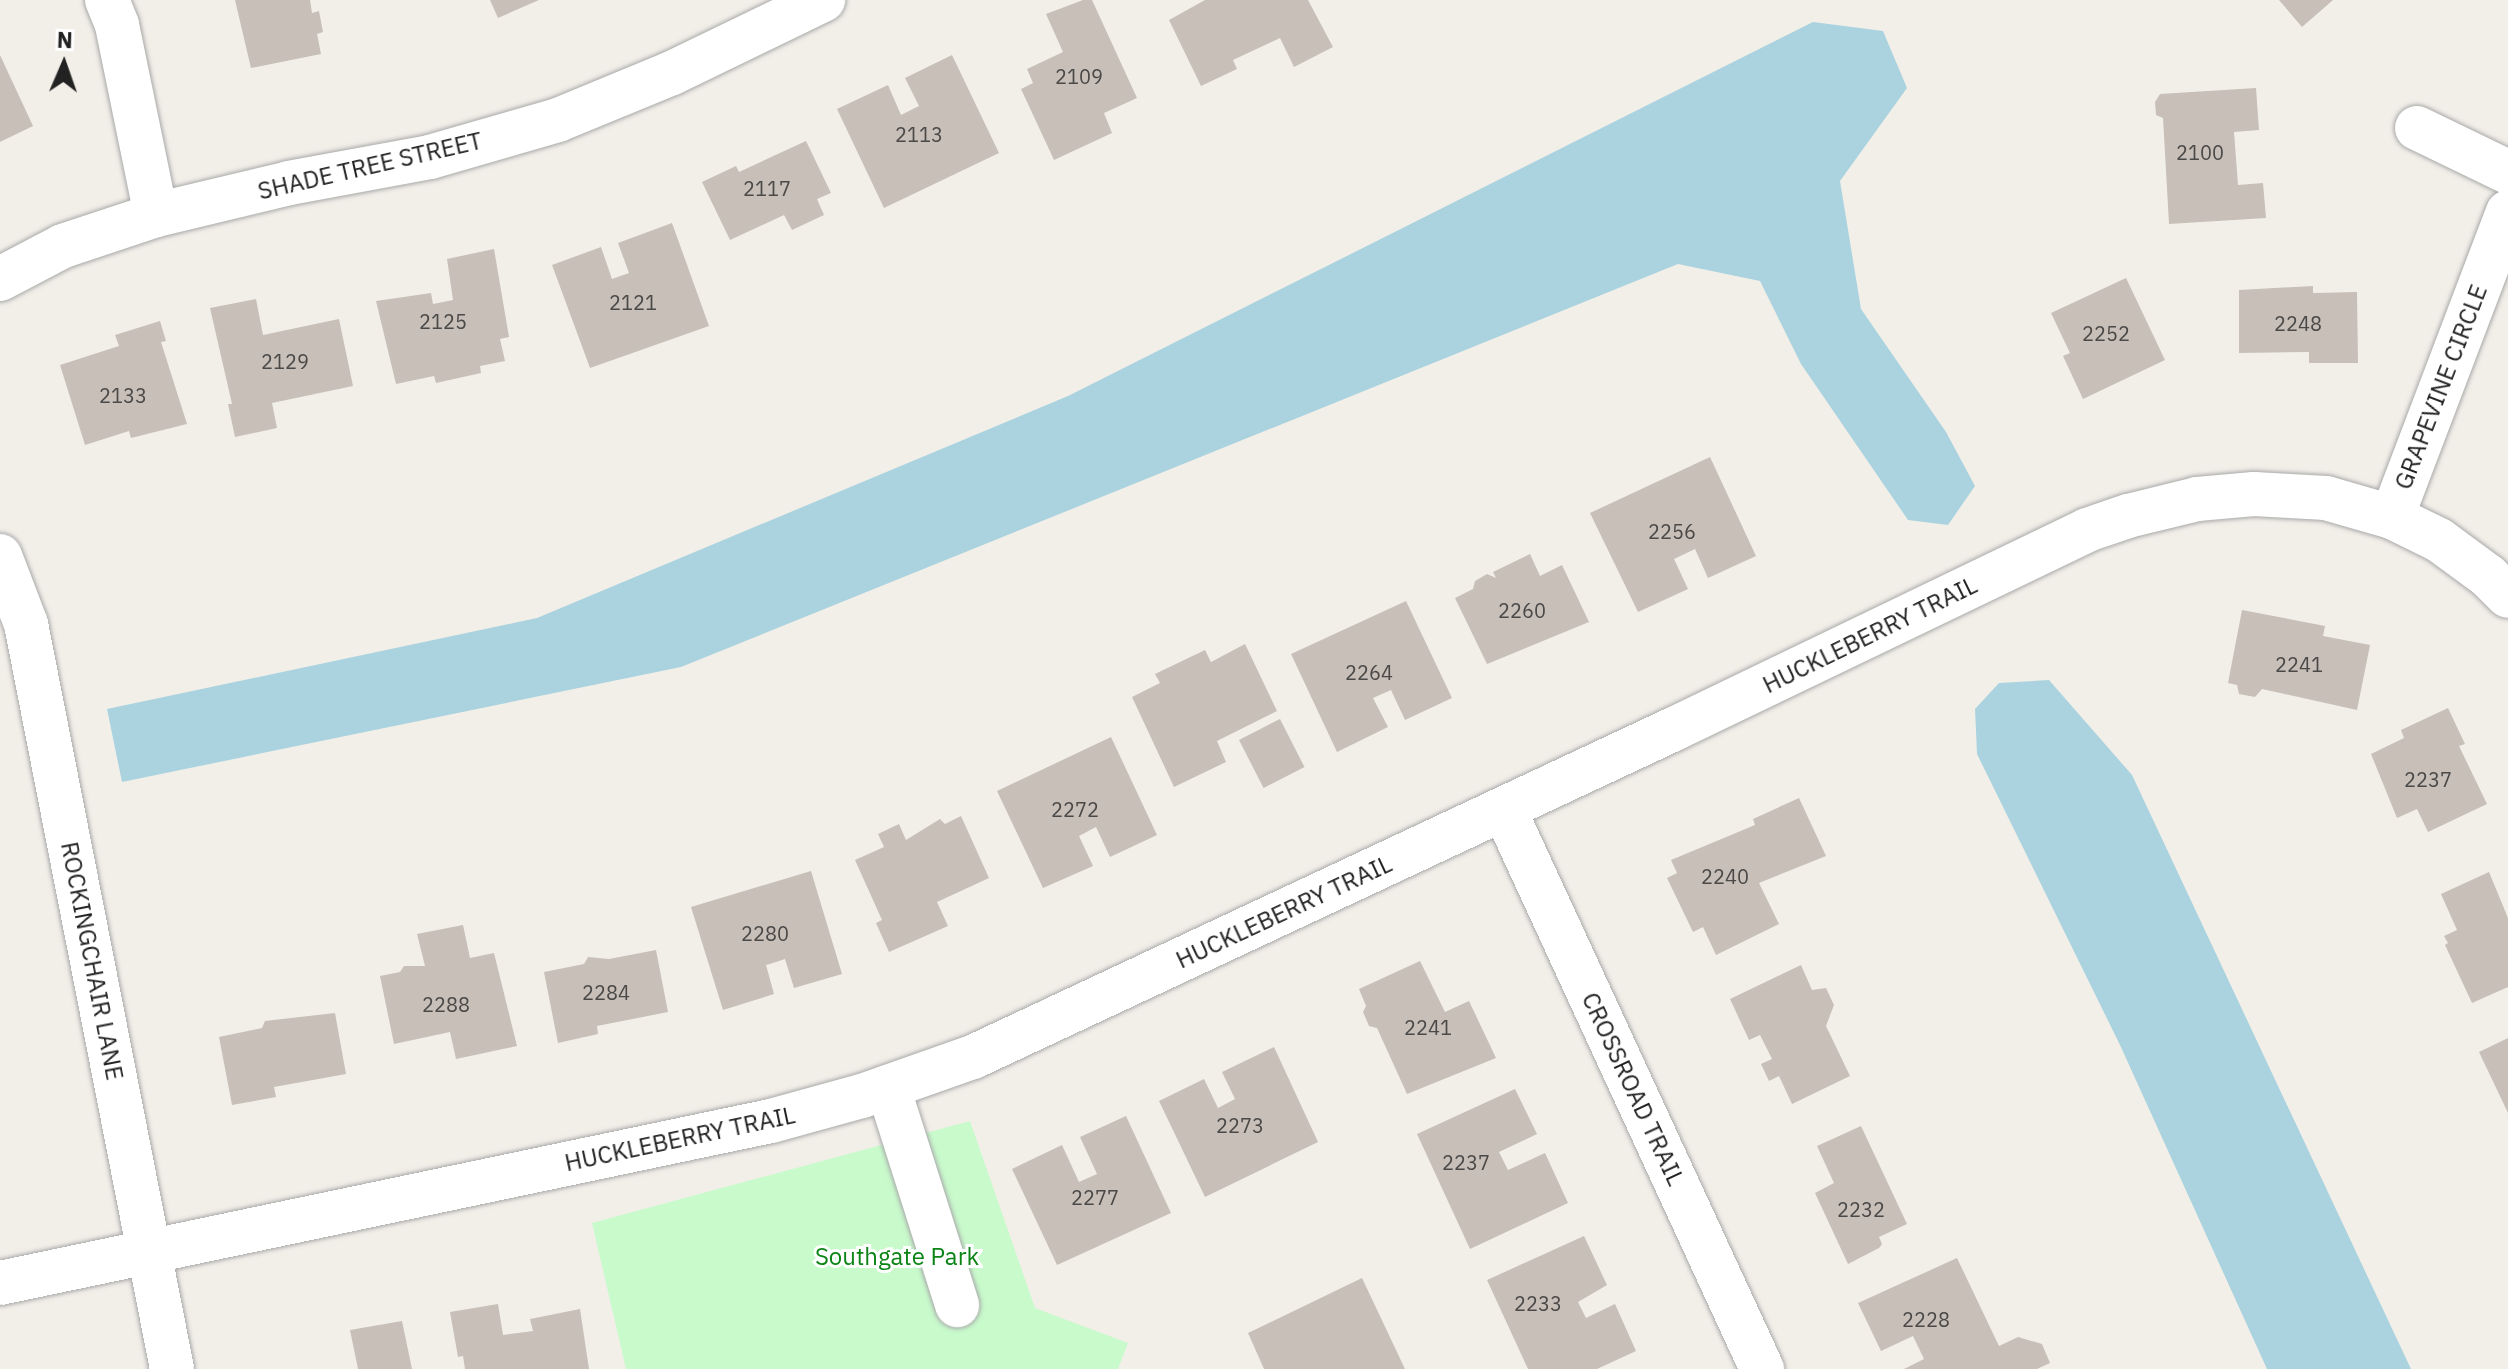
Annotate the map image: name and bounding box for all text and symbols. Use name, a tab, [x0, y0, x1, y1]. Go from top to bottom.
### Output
north arrow	[24, 24, 104, 104]
text: N	[56, 25, 73, 54]
house number: 2109	[1055, 64, 1103, 88]
house number: 2113	[895, 122, 943, 146]
street label: SHADE TREE STREET	[255, 126, 485, 206]
house number: 2100	[2176, 140, 2224, 164]
house number: 2117	[743, 176, 791, 200]
street label: GRAPEVINE CIRCLE	[2389, 280, 2493, 494]
house number: 2121	[609, 290, 657, 314]
house number: 2125	[419, 309, 467, 333]
house number: 2248	[2274, 311, 2322, 335]
house number: 2252	[2082, 321, 2130, 345]
house number: 2129	[261, 349, 309, 373]
house number: 2133	[99, 383, 147, 407]
house number: 2256	[1648, 519, 1696, 543]
street label: HUCKLEBERRY TRAIL	[1758, 571, 1982, 699]
house number: 2260	[1498, 598, 1546, 622]
house number: 2241	[2275, 652, 2323, 676]
house number: 2264	[1345, 660, 1393, 684]
house number: 2237	[2404, 767, 2452, 791]
house number: 2272	[1051, 797, 1099, 821]
street label: ROCKINGCHAIR LANE	[55, 839, 129, 1083]
street label: HUCKLEBERRY TRAIL	[1171, 849, 1397, 975]
house number: 2240	[1701, 864, 1749, 888]
house number: 2280	[741, 921, 789, 945]
house number: 2284	[582, 980, 630, 1004]
street label: CROSSROAD TRAIL	[1576, 988, 1690, 1190]
house number: 2288	[422, 992, 470, 1016]
house number: 2241	[1404, 1015, 1452, 1039]
street label: HUCKLEBERRY TRAIL	[562, 1100, 798, 1178]
house number: 2273	[1216, 1113, 1264, 1137]
house number: 2237	[1442, 1150, 1490, 1174]
house number: 2277	[1071, 1185, 1119, 1209]
house number: 2232	[1837, 1197, 1885, 1221]
park label: Southgate Park	[815, 1243, 979, 1271]
house number: 2233	[1514, 1291, 1562, 1315]
house number: 2228	[1902, 1307, 1950, 1331]

